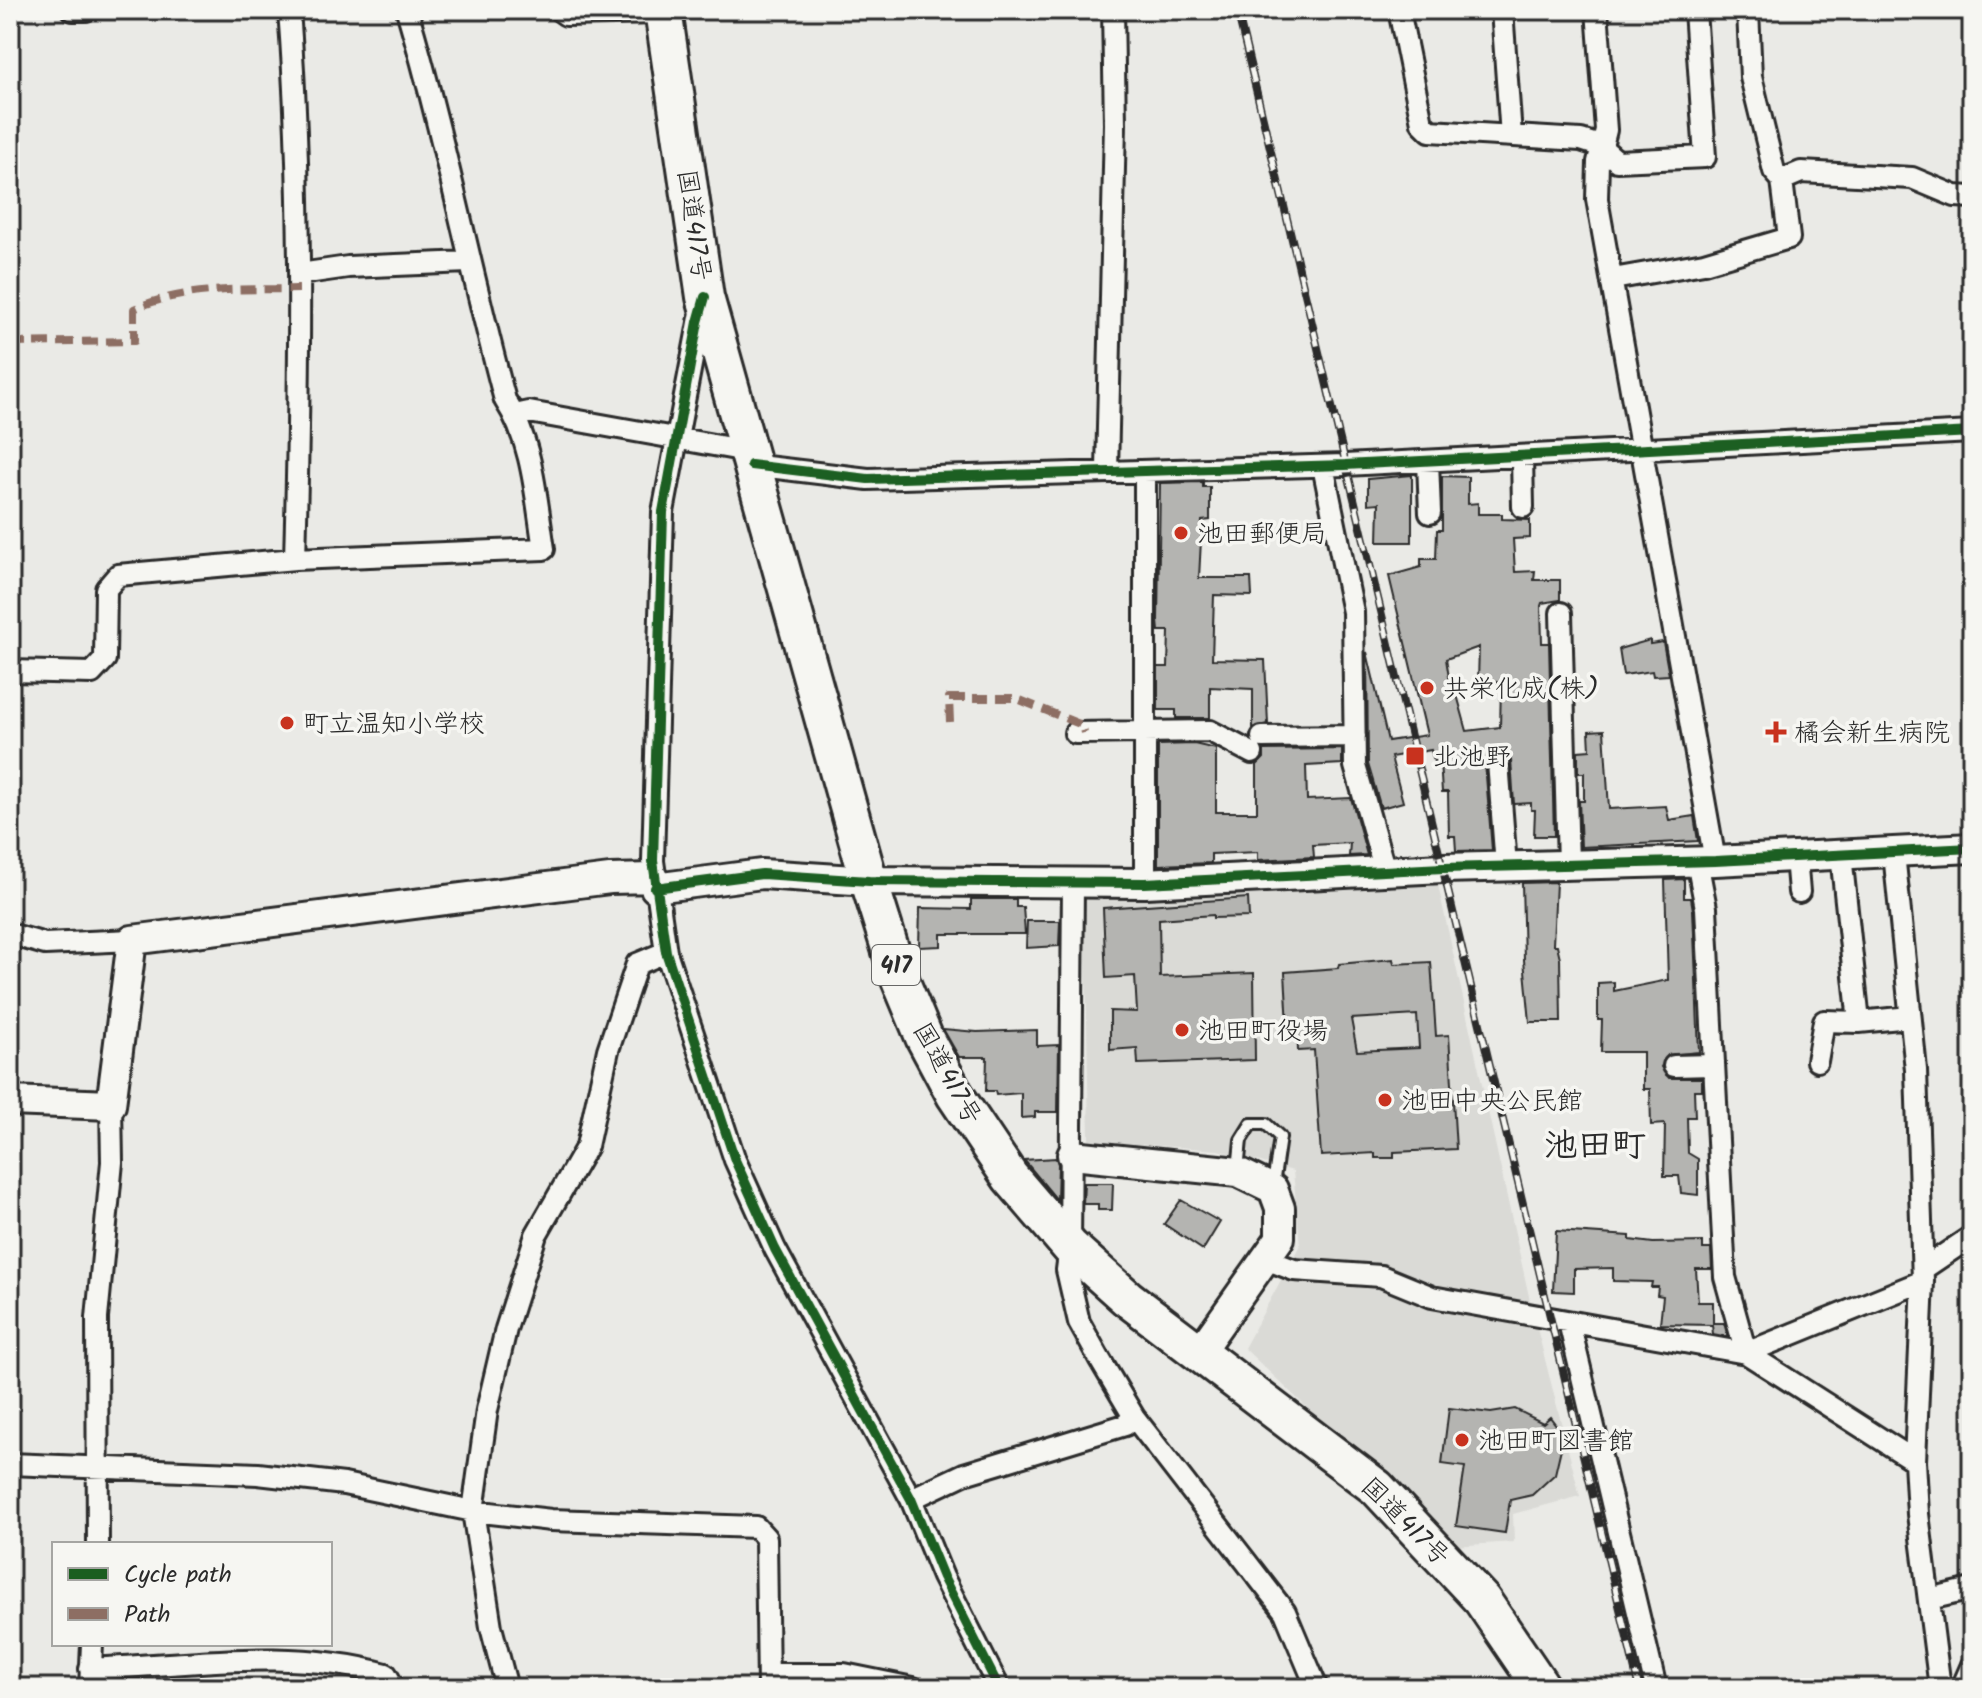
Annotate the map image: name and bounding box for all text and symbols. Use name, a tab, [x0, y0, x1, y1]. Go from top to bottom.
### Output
street label: 国道417号	[664, 167, 722, 284]
place label: 池田郵便局	[1197, 514, 1327, 556]
marker: 池田郵便局	[1172, 524, 1190, 542]
place label: 共栄化成(株)	[1443, 669, 1599, 711]
marker: 共栄化成(株)	[1418, 679, 1436, 697]
place label: 町立温知小学校	[303, 704, 485, 746]
place label: 橘会新生病院	[1794, 713, 1950, 755]
marker: 町立温知小学校	[278, 714, 296, 732]
marker: 橘会新生病院	[1765, 721, 1787, 743]
place label: 北池野	[1433, 737, 1511, 779]
marker: 北池野	[1404, 745, 1426, 767]
road number: 417	[872, 945, 920, 985]
place label: 池田町役場	[1198, 1011, 1328, 1053]
street label: 国道417号	[901, 1015, 992, 1133]
marker: 池田町役場	[1173, 1021, 1191, 1039]
place label: 池田中央公民館	[1401, 1081, 1583, 1123]
marker: 池田中央公民館	[1376, 1091, 1394, 1109]
district label: 池田町	[1544, 1120, 1646, 1174]
place label: 池田町図書館	[1478, 1421, 1634, 1463]
marker: 池田町図書館	[1453, 1431, 1471, 1449]
street label: 国道417号	[1350, 1468, 1459, 1577]
legend	[52, 1542, 332, 1646]
text: Cycle path	[124, 1556, 232, 1595]
text: Path	[124, 1596, 170, 1635]

